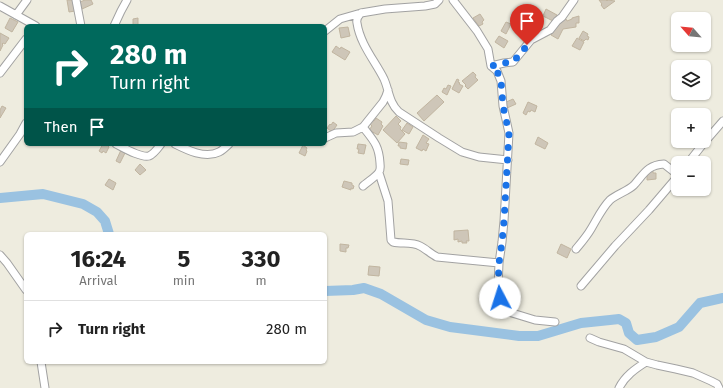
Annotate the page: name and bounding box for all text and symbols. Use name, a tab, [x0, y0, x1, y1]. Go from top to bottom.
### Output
pin	[510, 4, 544, 45]
icon: arrive	[516, 10, 538, 32]
north arrow	[671, 12, 711, 52]
map controls	[671, 12, 711, 196]
text: 280 m	[110, 38, 187, 71]
icon: right	[44, 40, 96, 92]
button: layers	[671, 60, 711, 100]
text: Turn right	[110, 72, 190, 94]
button: +	[671, 108, 711, 148]
icon: arrive	[86, 116, 108, 138]
text: Then	[44, 118, 78, 136]
button: −	[671, 156, 711, 196]
text: 16:24	[70, 245, 126, 273]
text: 5	[177, 245, 190, 273]
text: 330	[242, 245, 281, 273]
text: Arrival	[79, 273, 117, 288]
text: min	[173, 273, 195, 288]
text: m	[255, 273, 267, 288]
position arrow	[479, 277, 521, 319]
icon: right	[44, 318, 66, 340]
text: Turn right	[78, 320, 145, 338]
text: 280 m	[266, 320, 307, 338]

